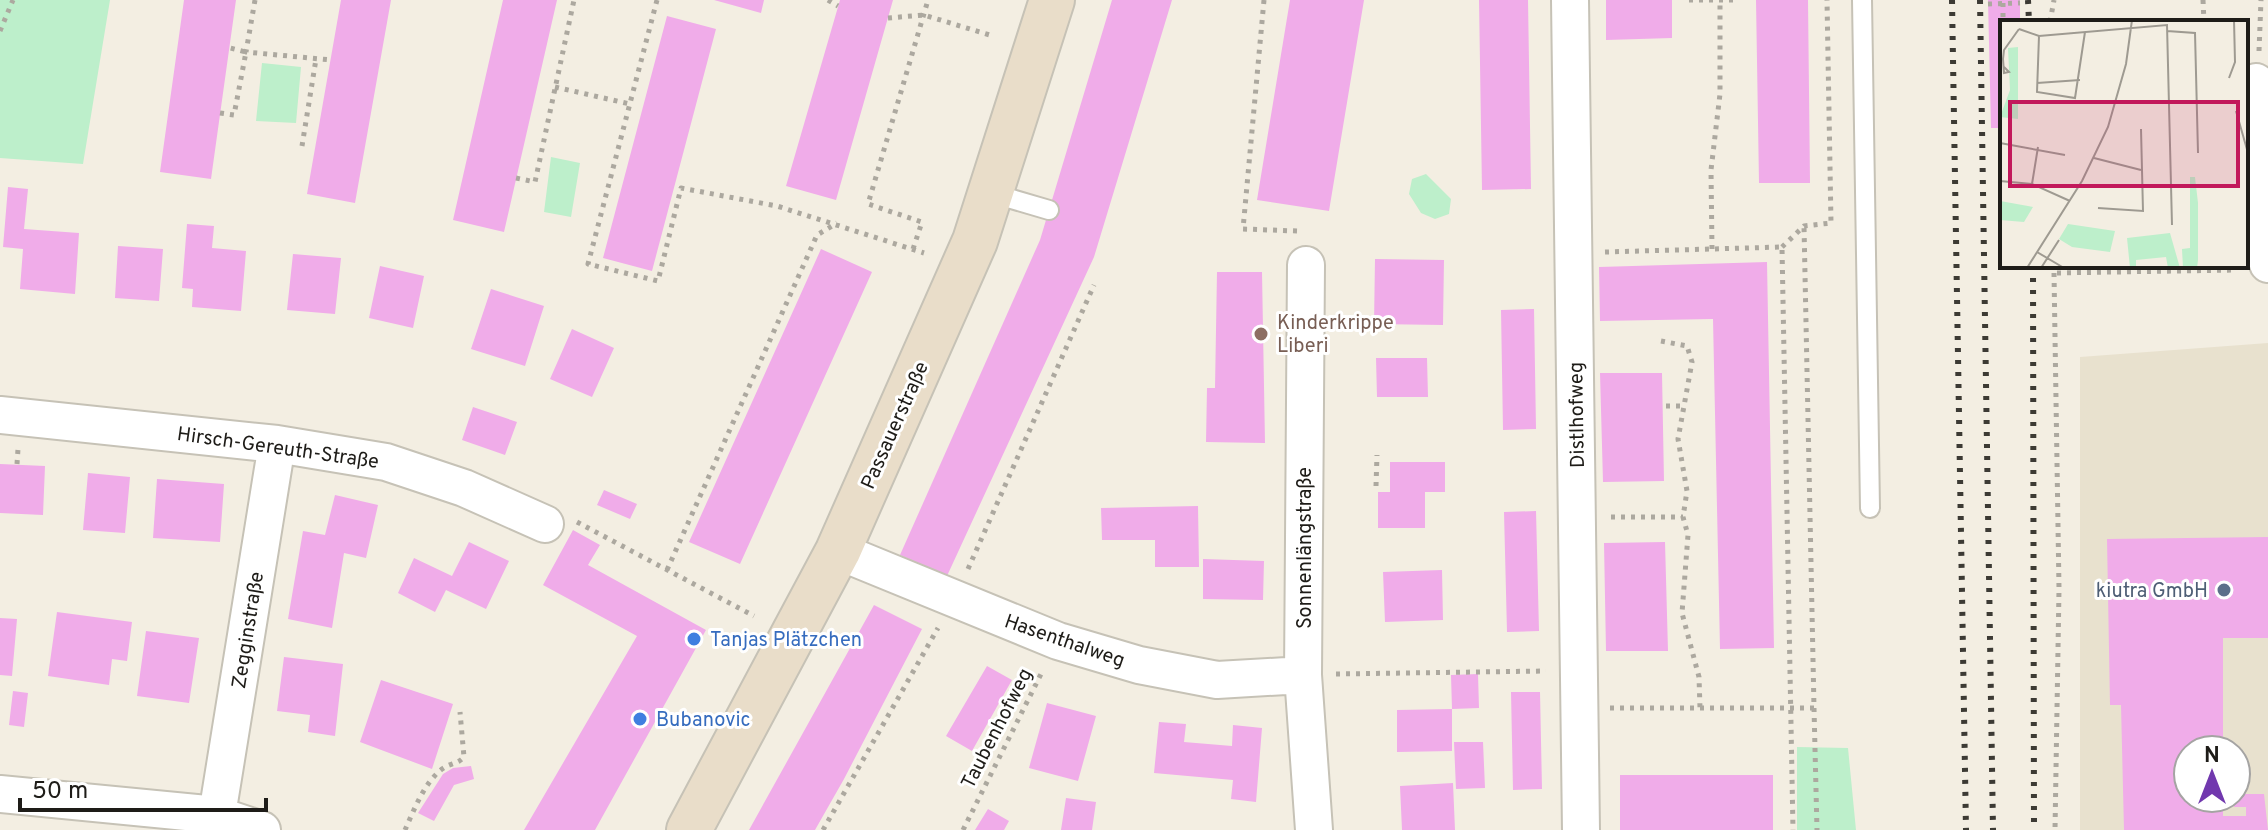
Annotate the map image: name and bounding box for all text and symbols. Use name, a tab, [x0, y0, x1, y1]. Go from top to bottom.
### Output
inset map	[2000, 20, 2248, 268]
place label: Kinderkrippe Liberi	[1277, 311, 1394, 360]
marker: Kinderkrippe Liberi	[1252, 325, 1270, 343]
street label: Passauerstraße	[856, 358, 936, 494]
street label: Distlhofweg	[1564, 362, 1592, 468]
street label: Hirsch-Gereuth-Straße	[175, 422, 380, 476]
street label: Sonnenlängstraße	[1293, 467, 1319, 629]
street label: Zegginstraße	[227, 570, 271, 691]
place label: kiutra GmbH	[2096, 579, 2208, 605]
marker: kiutra GmbH	[2215, 581, 2233, 599]
street label: Hasenthalweg	[1001, 609, 1128, 675]
place label: Tanjas Plätzchen	[710, 628, 862, 654]
marker: Tanjas Plätzchen	[685, 630, 703, 648]
street label: Taubenhofweg	[956, 664, 1039, 794]
place label: Bubanovic	[656, 708, 751, 734]
marker: Bubanovic	[631, 710, 649, 728]
north arrow	[2172, 734, 2252, 814]
text: N	[2204, 743, 2220, 770]
scale bar	[20, 762, 266, 812]
text: 50 m	[32, 777, 88, 807]

